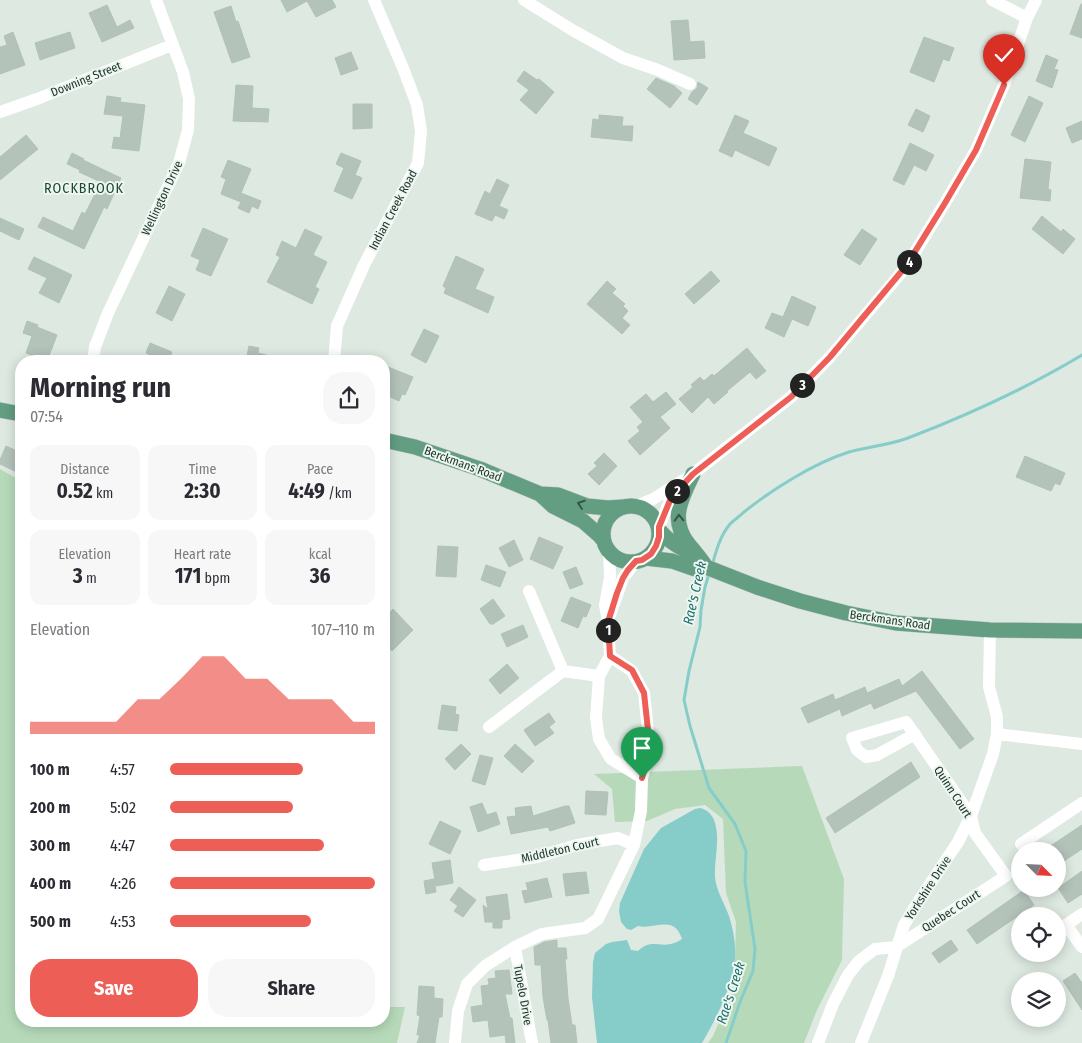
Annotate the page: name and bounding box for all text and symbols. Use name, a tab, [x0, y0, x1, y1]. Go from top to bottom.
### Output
pin	[983, 34, 1025, 85]
icon: check	[990, 41, 1018, 69]
street label: Downing Street	[49, 58, 123, 99]
street label: Wellington Drive	[139, 158, 185, 238]
street label: Indian Creek Road	[366, 167, 420, 253]
district label: ROCKBROOK	[44, 180, 124, 197]
pin: 4	[896, 250, 922, 274]
text: 4	[906, 254, 913, 271]
text: Morning run	[30, 371, 171, 404]
button: share	[323, 372, 375, 424]
pin: 3	[790, 372, 814, 398]
text: 3	[799, 377, 806, 394]
text: 07:54	[30, 407, 63, 426]
street label: Berckmans Road	[422, 444, 504, 484]
text: Distance	[60, 461, 109, 478]
text: Time	[189, 461, 216, 478]
text: Pace	[307, 461, 333, 478]
text: 0.52	[56, 478, 93, 504]
text: 2:30	[184, 478, 221, 504]
text: 4:49	[288, 478, 325, 504]
pin: 2	[664, 478, 690, 504]
text: 2	[674, 483, 681, 500]
text: km	[93, 485, 113, 502]
text: /km	[325, 485, 352, 502]
one-way arrow	[577, 500, 586, 510]
one-way arrow	[674, 514, 684, 522]
text: Elevation	[58, 546, 111, 563]
text: Heart rate	[174, 546, 231, 563]
text: kcal	[309, 546, 331, 563]
water label: Rae's Creek	[679, 560, 711, 626]
text: 3	[73, 563, 83, 589]
text: 171	[175, 563, 201, 589]
text: 36	[310, 563, 331, 589]
text: m	[83, 570, 97, 587]
text: bpm	[201, 570, 230, 587]
street label: Berckmans Road	[849, 607, 931, 633]
pin: 1	[596, 618, 620, 642]
text: Elevation	[30, 620, 90, 639]
text: 107–110 m	[311, 620, 375, 639]
text: 1	[606, 622, 611, 639]
pin	[621, 727, 663, 778]
icon: arrive	[628, 734, 656, 762]
text: 100 m	[30, 760, 70, 779]
text: 4:57	[110, 760, 135, 779]
street label: Quinn Court	[931, 763, 975, 821]
text: 200 m	[30, 798, 70, 817]
text: 5:02	[110, 798, 136, 817]
street label: Middleton Court	[520, 834, 600, 866]
text: 300 m	[30, 836, 71, 855]
text: 4:47	[110, 836, 135, 855]
north arrow	[1011, 842, 1066, 898]
map controls	[1011, 842, 1066, 1027]
street label: Yorkshire Drive	[902, 853, 954, 923]
text: 400 m	[30, 874, 71, 893]
text: 4:26	[110, 874, 136, 893]
street label: Quebec Court	[919, 887, 983, 935]
button: locate	[1011, 907, 1066, 962]
text: 500 m	[30, 912, 71, 931]
text: 4:53	[110, 912, 136, 931]
button: Save	[30, 959, 198, 1017]
button: Share	[208, 959, 375, 1017]
water label: Rae's Creek	[713, 960, 749, 1026]
street label: Tupelo Drive	[511, 964, 535, 1026]
button: layers	[1011, 972, 1066, 1027]

